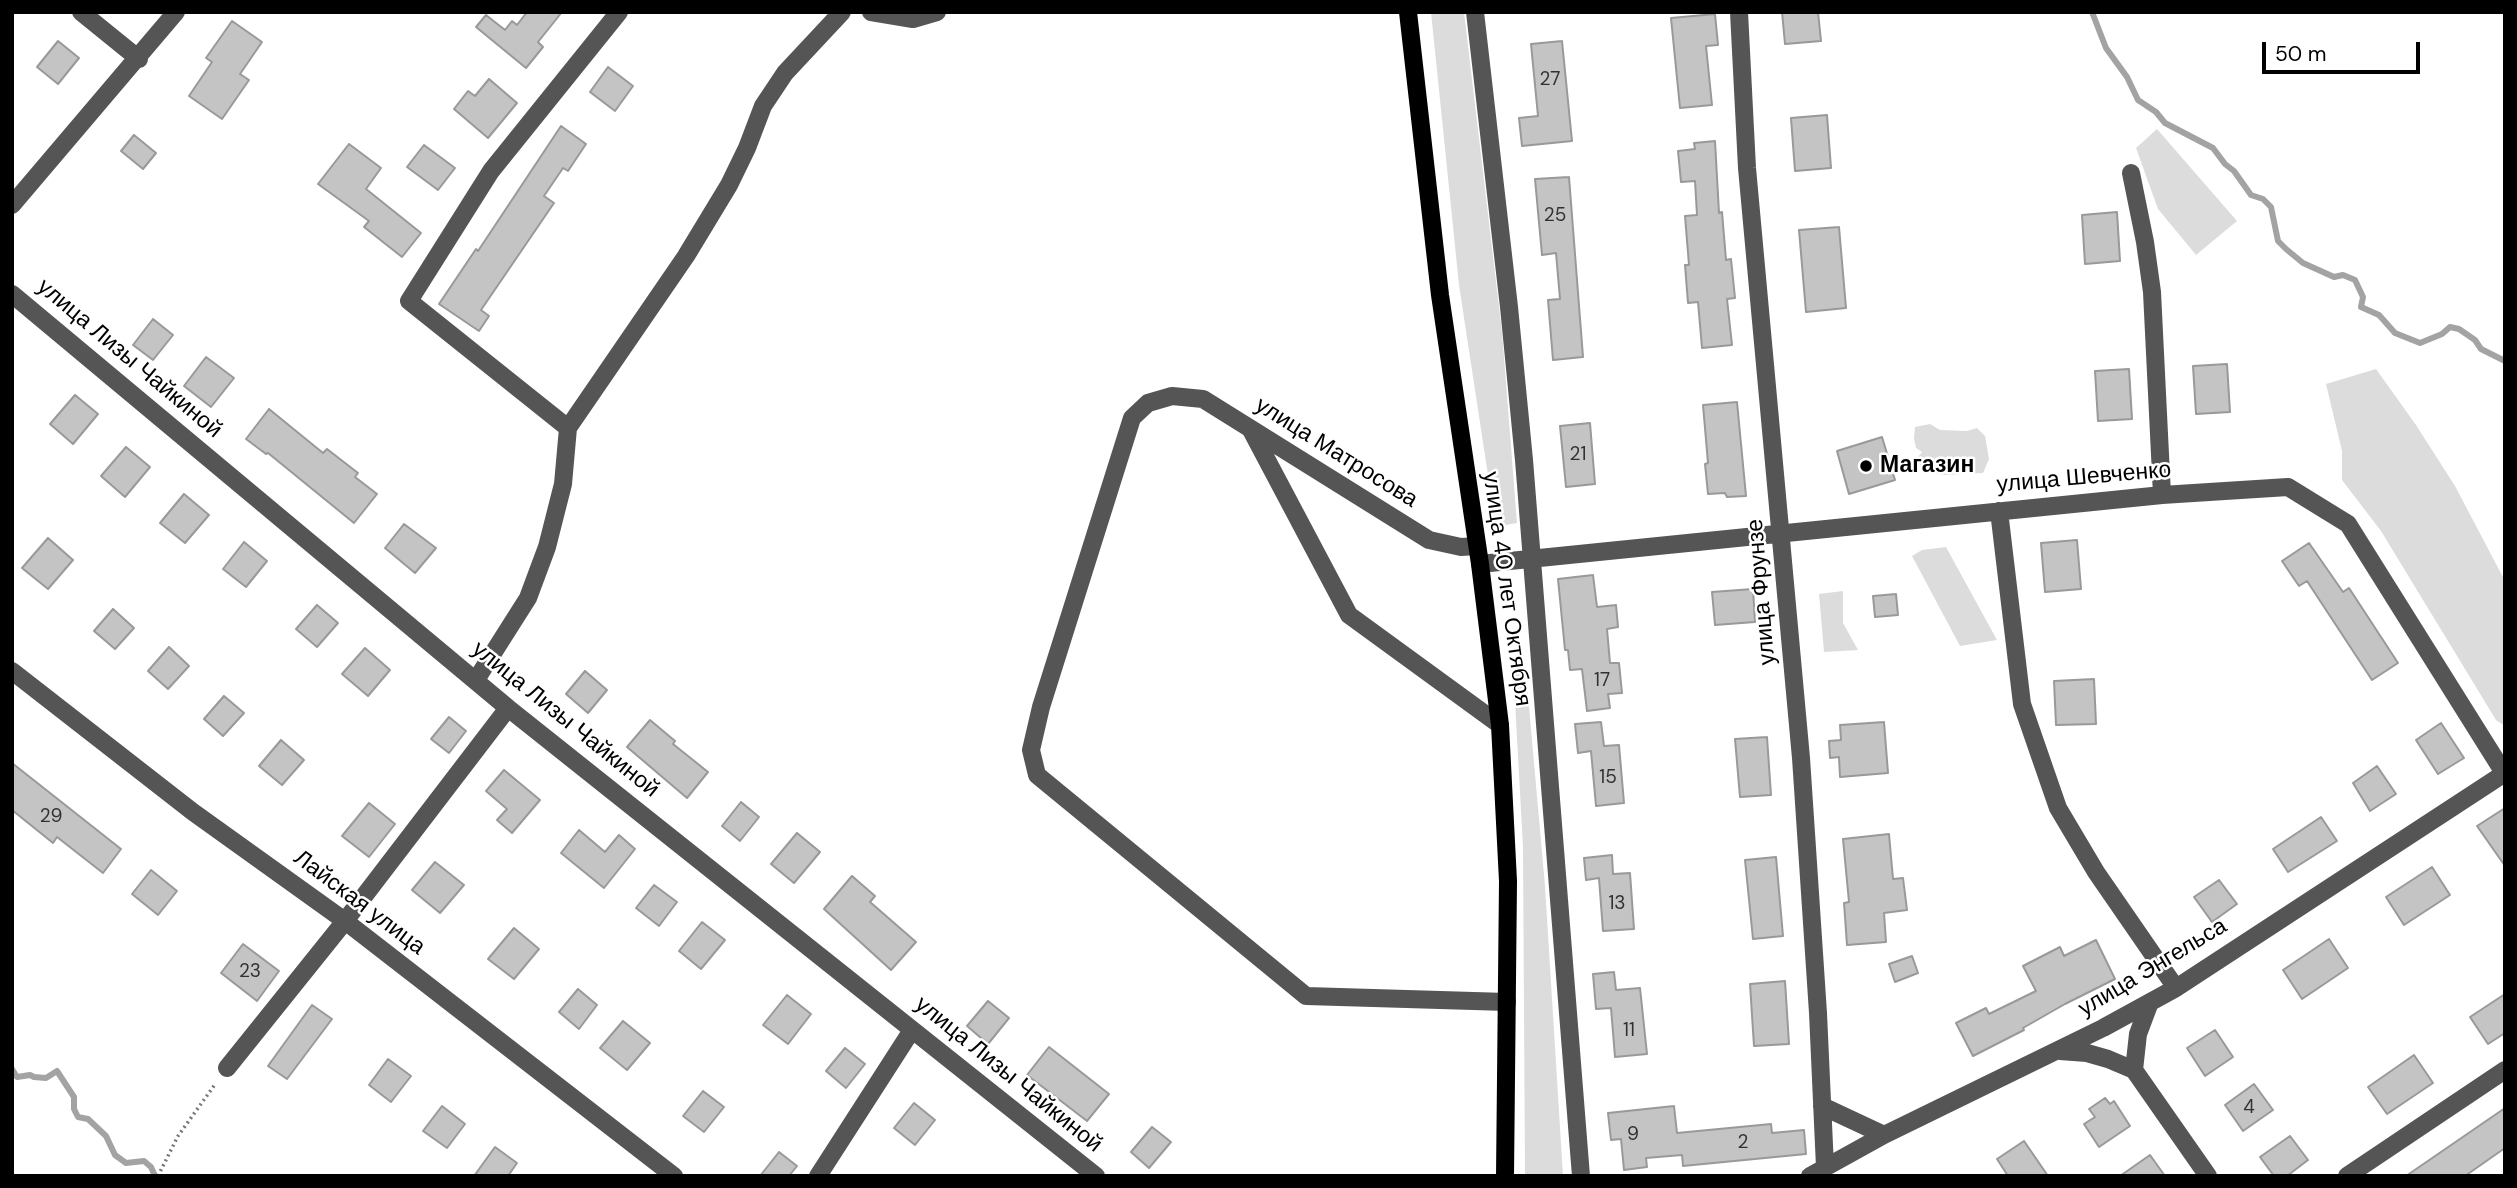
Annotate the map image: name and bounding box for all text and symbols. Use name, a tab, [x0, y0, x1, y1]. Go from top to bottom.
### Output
scale bar	[2265, 28, 2422, 72]
text: 50 m	[2275, 40, 2326, 68]
house number: 27	[1540, 69, 1560, 91]
house number: 25	[1544, 205, 1566, 227]
street label: улица Лизы Чайкиной	[31, 274, 227, 444]
street label: улица Матросова	[1250, 392, 1422, 514]
house number: 21	[1570, 444, 1586, 466]
place label: Магазин	[1880, 452, 1974, 480]
street label: улица Шевченко	[1996, 457, 2172, 499]
marker: Магазин	[1858, 458, 1874, 474]
street label: улица 40 лет Октября	[1476, 470, 1536, 708]
street label: улица Фрунзе	[1742, 518, 1782, 666]
street label: улица Лизы Чайкиной	[466, 636, 664, 804]
house number: 17	[1594, 670, 1610, 692]
house number: 15	[1599, 767, 1617, 789]
house number: 29	[40, 806, 62, 828]
street label: Лайская улица	[288, 845, 430, 961]
house number: 13	[1608, 893, 1626, 915]
street label: улица Энгельса	[2074, 913, 2232, 1023]
house number: 23	[239, 961, 261, 983]
street label: улица Лизы Чайкиной	[909, 991, 1107, 1159]
house number: 11	[1623, 1020, 1635, 1042]
house number: 4	[2243, 1097, 2255, 1119]
house number: 9	[1627, 1124, 1639, 1146]
house number: 2	[1738, 1132, 1748, 1154]

